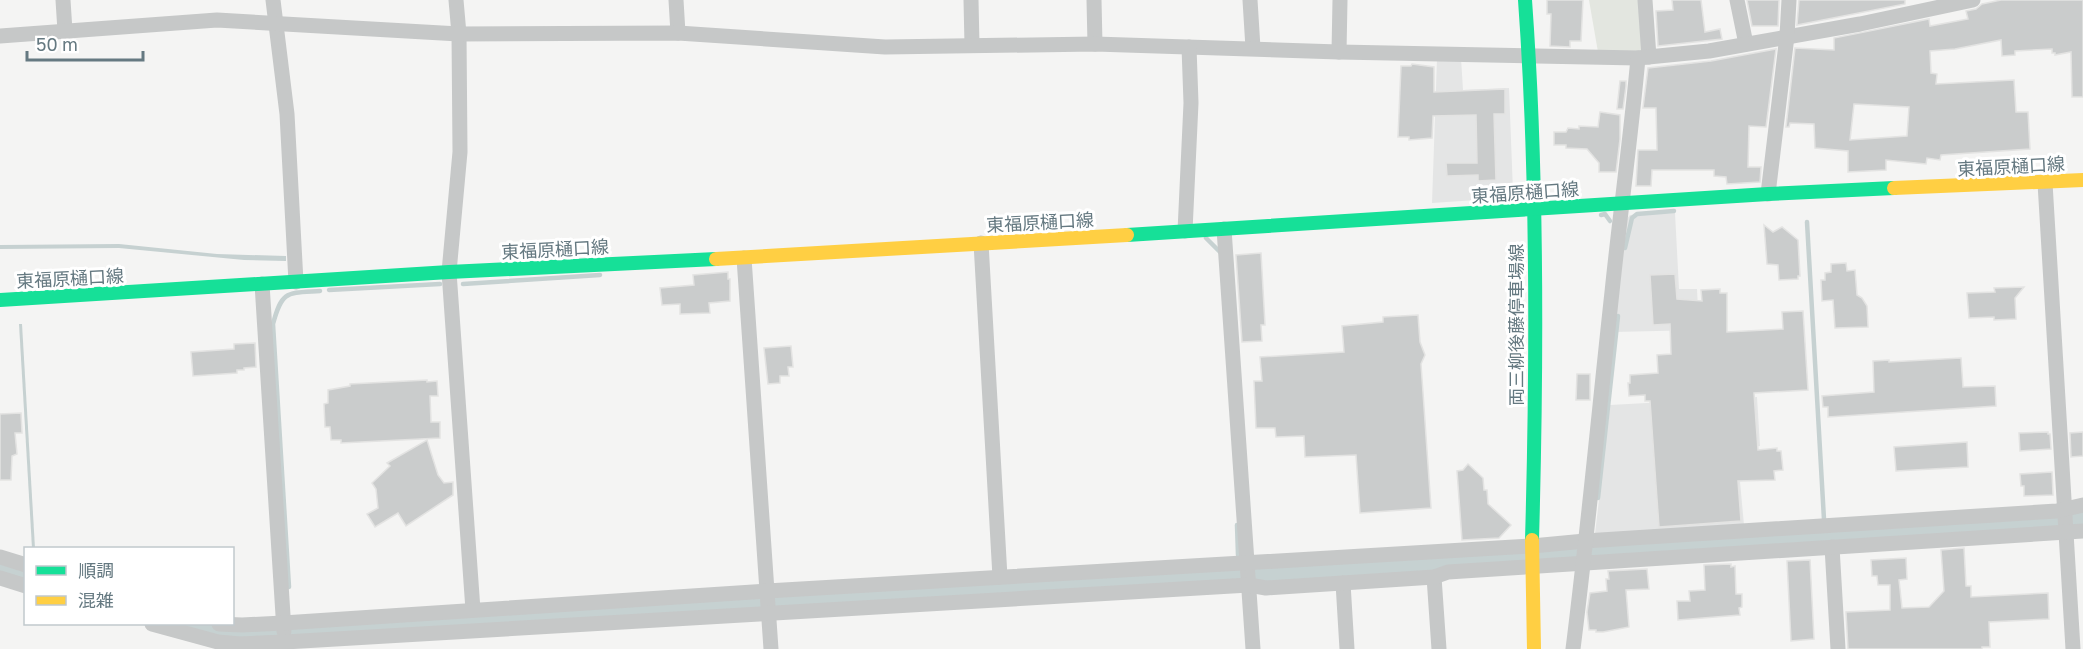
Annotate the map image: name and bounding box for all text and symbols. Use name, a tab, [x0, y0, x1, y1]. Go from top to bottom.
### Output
scale bar	[27, 24, 142, 62]
text: 50 m	[36, 33, 78, 55]
street label: 東福原樋口線	[1956, 152, 2066, 180]
street label: 東福原樋口線	[1470, 177, 1580, 207]
street label: 東福原樋口線	[985, 208, 1095, 236]
street label: 東福原樋口線	[500, 235, 610, 263]
street label: 両三柳後藤停車場線	[1505, 244, 1527, 406]
street label: 東福原樋口線	[15, 264, 125, 292]
legend	[24, 547, 234, 625]
text: 順調	[78, 559, 114, 581]
text: 混雑	[78, 589, 114, 611]

